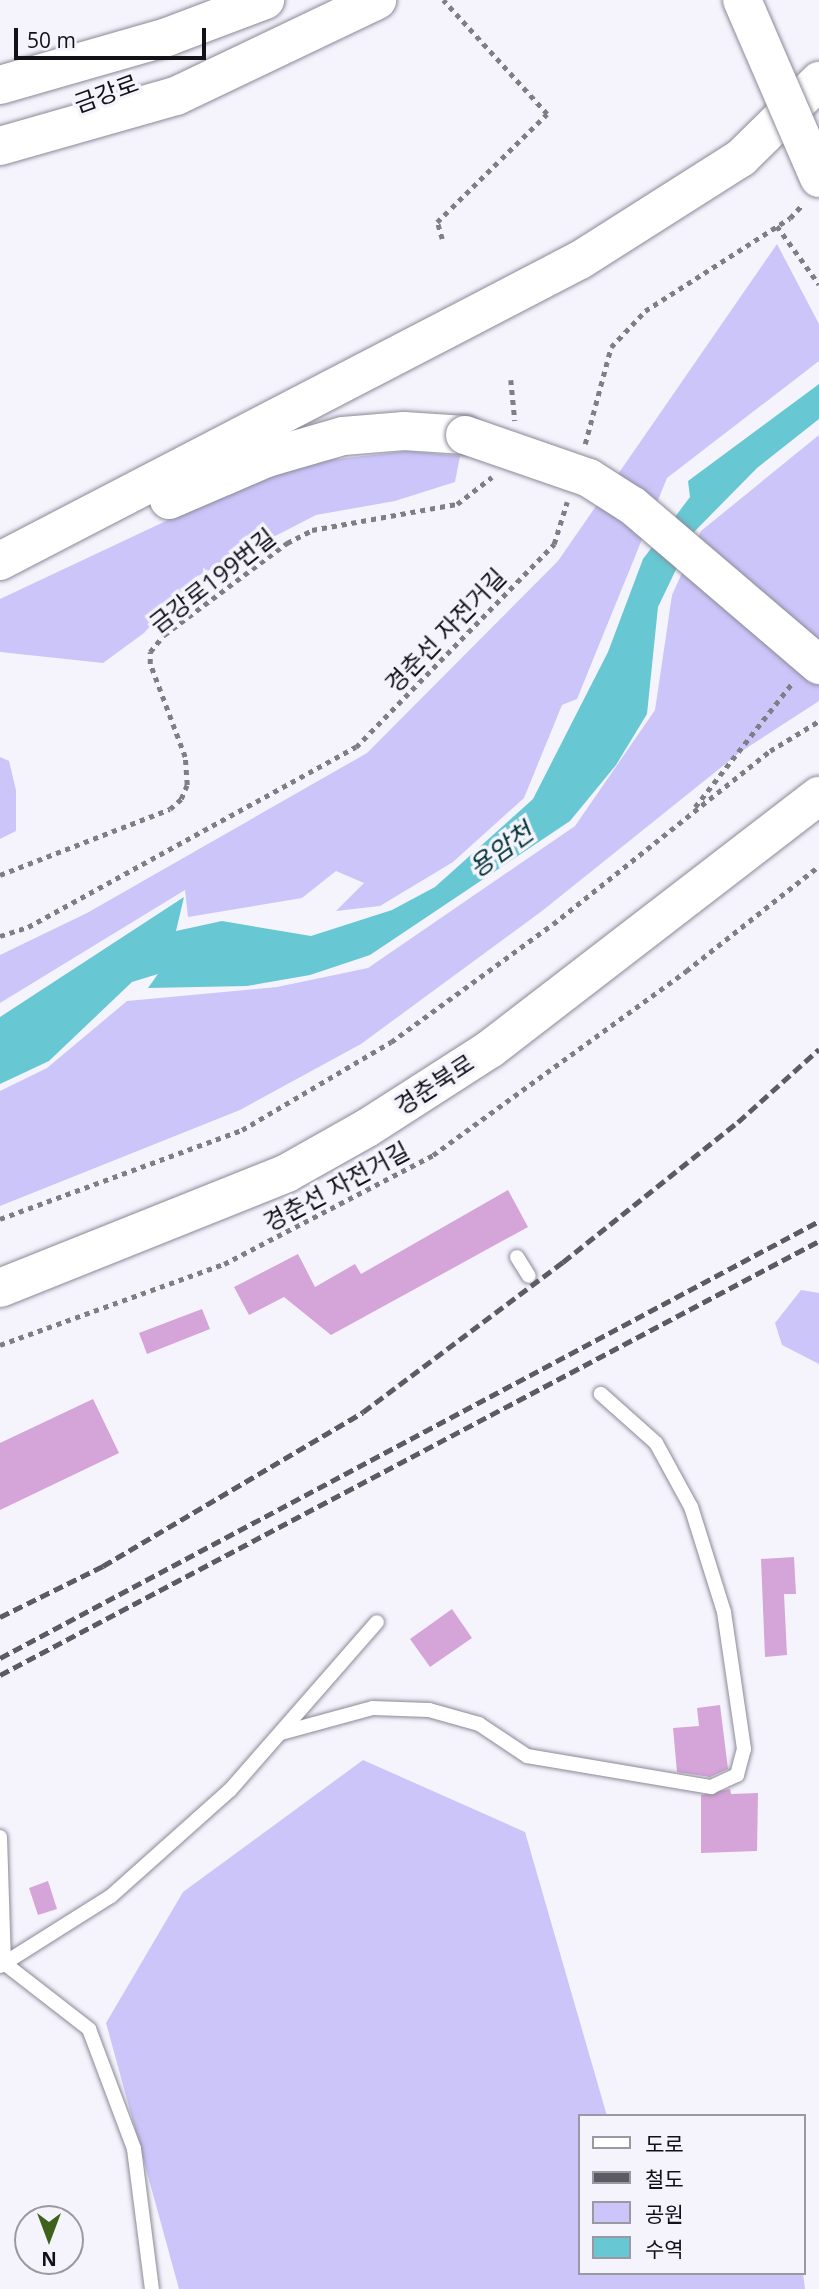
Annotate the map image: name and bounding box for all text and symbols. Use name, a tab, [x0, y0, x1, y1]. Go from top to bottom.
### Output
scale bar	[18, 14, 210, 58]
text: 50 m	[27, 26, 76, 54]
street label: 금강로	[70, 68, 142, 118]
street label: 금강로199번길	[143, 522, 281, 638]
street label: 경춘선 자전거길	[379, 562, 511, 698]
water label: 용암천	[463, 816, 539, 884]
street label: 경춘북로	[389, 1048, 479, 1120]
street label: 경춘선 자전거길	[258, 1136, 414, 1236]
legend	[578, 2114, 805, 2275]
text: 도로	[645, 2130, 684, 2158]
text: 철도	[645, 2165, 684, 2193]
text: 공원	[645, 2200, 684, 2228]
north arrow	[14, 2205, 84, 2275]
text: 수역	[645, 2235, 684, 2263]
text: N	[41, 2246, 57, 2272]

